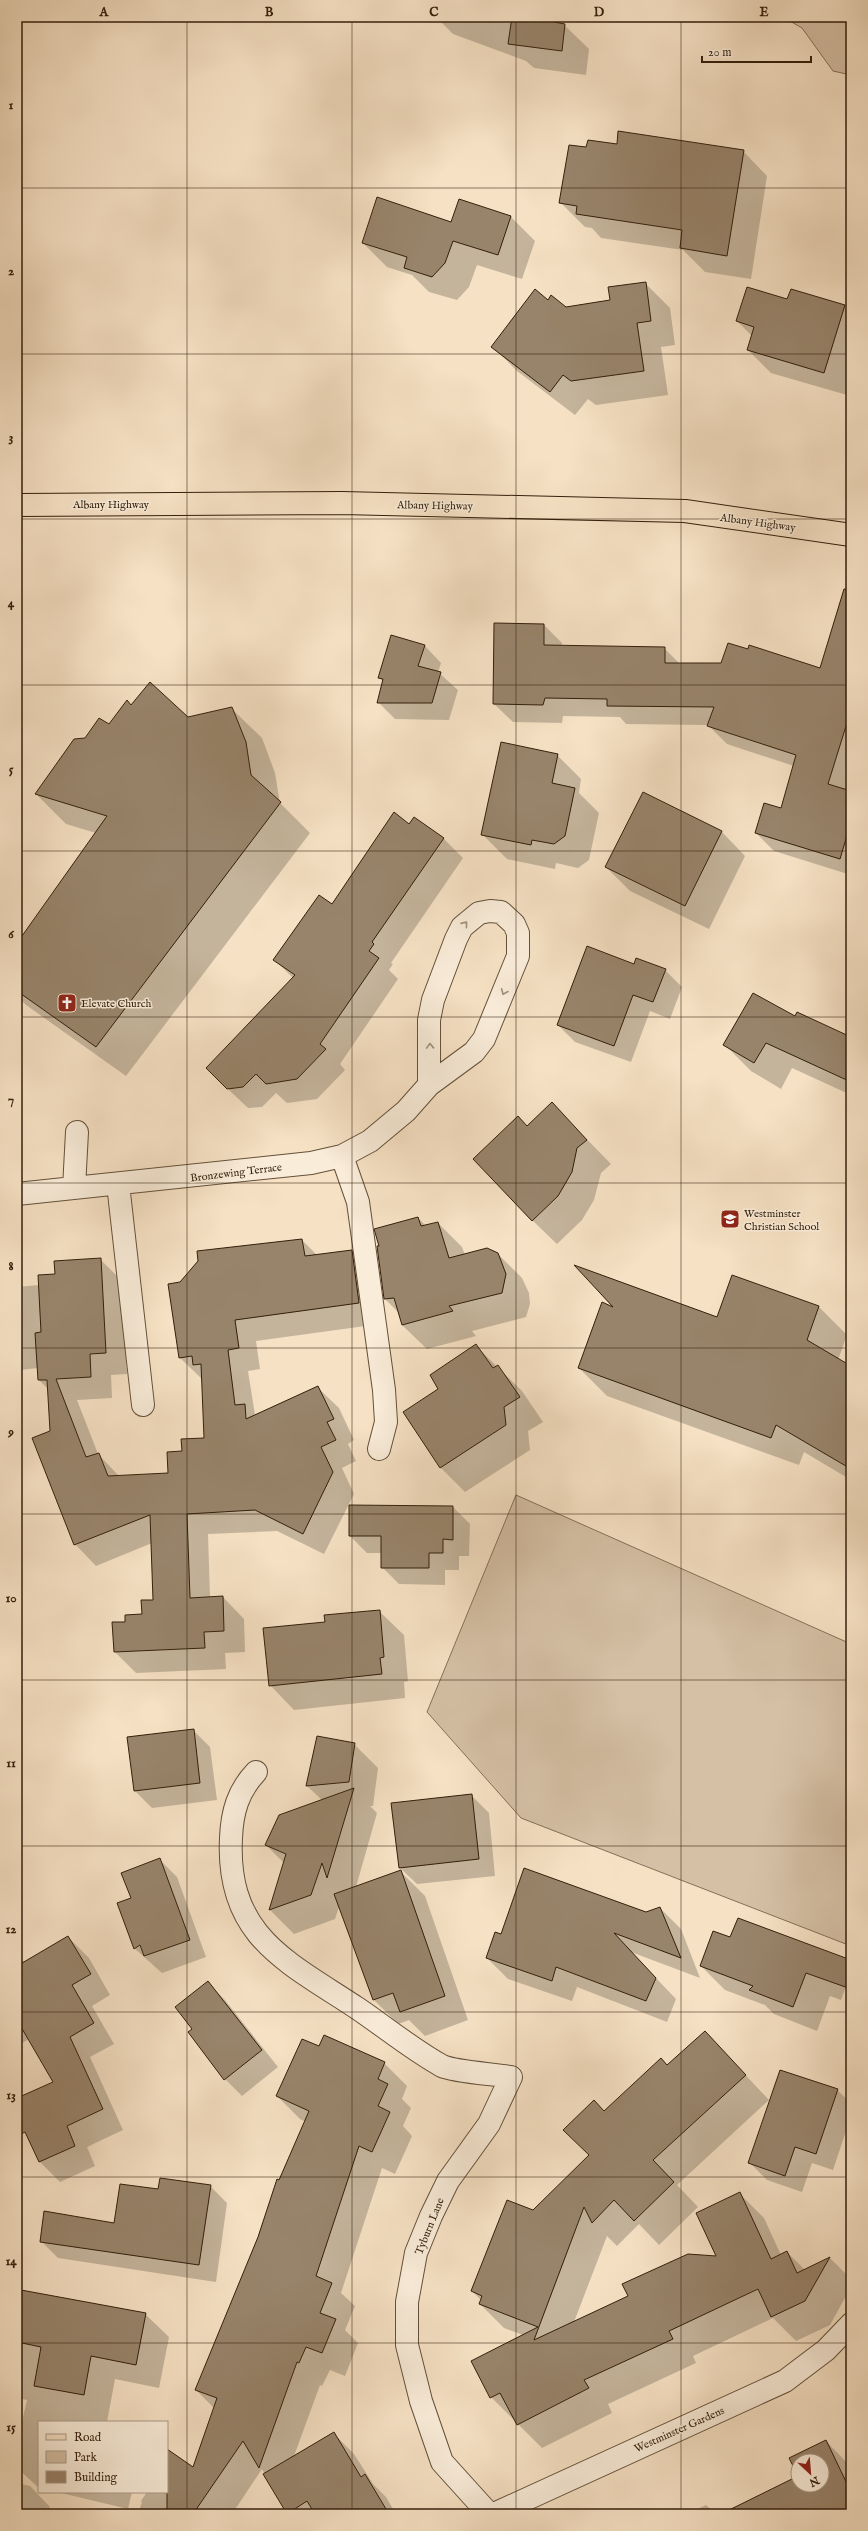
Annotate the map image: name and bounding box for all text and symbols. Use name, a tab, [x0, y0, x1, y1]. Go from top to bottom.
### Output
text: A	[99, 4, 110, 21]
text: B	[265, 4, 274, 21]
text: C	[429, 4, 439, 21]
text: D	[594, 4, 605, 21]
text: E	[759, 4, 769, 21]
scale bar	[702, 38, 811, 64]
text: 20 m	[708, 45, 731, 60]
text: 1	[9, 97, 14, 114]
text: 2	[8, 263, 14, 280]
text: 3	[9, 429, 14, 446]
street label: Albany Highway	[72, 498, 150, 512]
street label: Albany Highway	[396, 498, 474, 514]
street label: Albany Highway	[718, 511, 797, 535]
text: 4	[8, 595, 15, 612]
text: 5	[9, 761, 14, 778]
one-way arrow	[461, 921, 468, 928]
text: 6	[8, 926, 14, 943]
one-way arrow	[501, 989, 509, 996]
church icon: Elevate Church	[56, 992, 78, 1014]
place label: Elevate Church	[81, 997, 152, 1011]
one-way arrow	[426, 1043, 434, 1049]
text: 7	[8, 1092, 14, 1109]
street label: Bronzewing Terrace	[189, 1160, 283, 1186]
place label: Westminster Christian School	[744, 1207, 819, 1234]
school or university icon: Westminster Christian School	[719, 1208, 741, 1230]
text: 8	[8, 1258, 14, 1275]
text: 9	[7, 1424, 14, 1441]
text: 10	[5, 1590, 17, 1607]
text: 11	[6, 1755, 16, 1772]
text: 12	[6, 1921, 16, 1938]
text: 13	[6, 2087, 16, 2104]
street label: Tyburn Lane	[412, 2196, 448, 2257]
text: 14	[5, 2253, 17, 2270]
street label: Westminster Gardens	[632, 2404, 727, 2456]
text: 15	[6, 2419, 16, 2436]
legend	[38, 2421, 168, 2493]
text: Road	[74, 2430, 102, 2445]
text: Park	[74, 2450, 97, 2465]
north arrow	[790, 2453, 830, 2493]
text: Building	[74, 2470, 118, 2485]
text: N	[806, 2472, 822, 2490]

